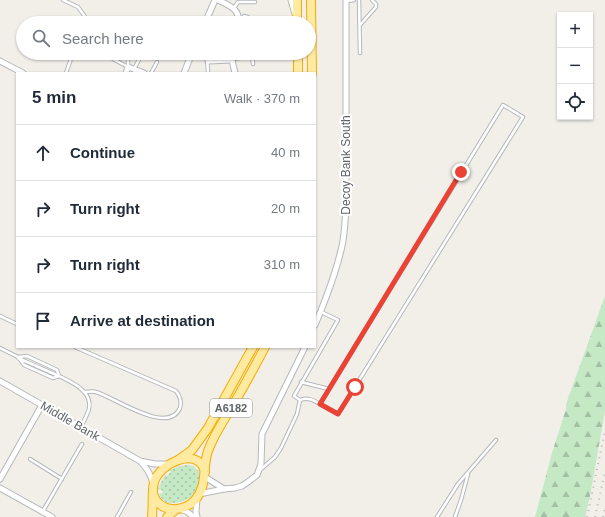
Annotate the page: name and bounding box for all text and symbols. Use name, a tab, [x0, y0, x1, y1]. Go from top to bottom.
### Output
map controls	[557, 12, 593, 120]
button: +	[557, 12, 593, 48]
search box	[16, 16, 316, 60]
icon: search	[30, 27, 52, 49]
text: Search here	[62, 30, 144, 47]
button: −	[557, 48, 593, 84]
button: locate	[557, 84, 593, 120]
text: 5 min	[32, 88, 76, 107]
text: Walk · 370 m	[224, 91, 300, 106]
street label: Decoy Bank South	[339, 115, 353, 215]
icon: ahead	[32, 142, 54, 164]
text: Continue	[70, 144, 135, 161]
text: 40 m	[271, 145, 300, 160]
route end	[452, 163, 470, 181]
icon: right	[32, 198, 54, 220]
text: Turn right	[70, 200, 140, 217]
text: 20 m	[271, 201, 300, 216]
icon: right	[32, 254, 54, 276]
text: Turn right	[70, 256, 140, 273]
text: 310 m	[264, 257, 300, 272]
icon: arrive	[32, 310, 54, 332]
text: Arrive at destination	[70, 312, 215, 329]
route start	[346, 378, 364, 396]
street label: Middle Bank	[38, 398, 103, 444]
road number: A6182	[210, 399, 252, 417]

